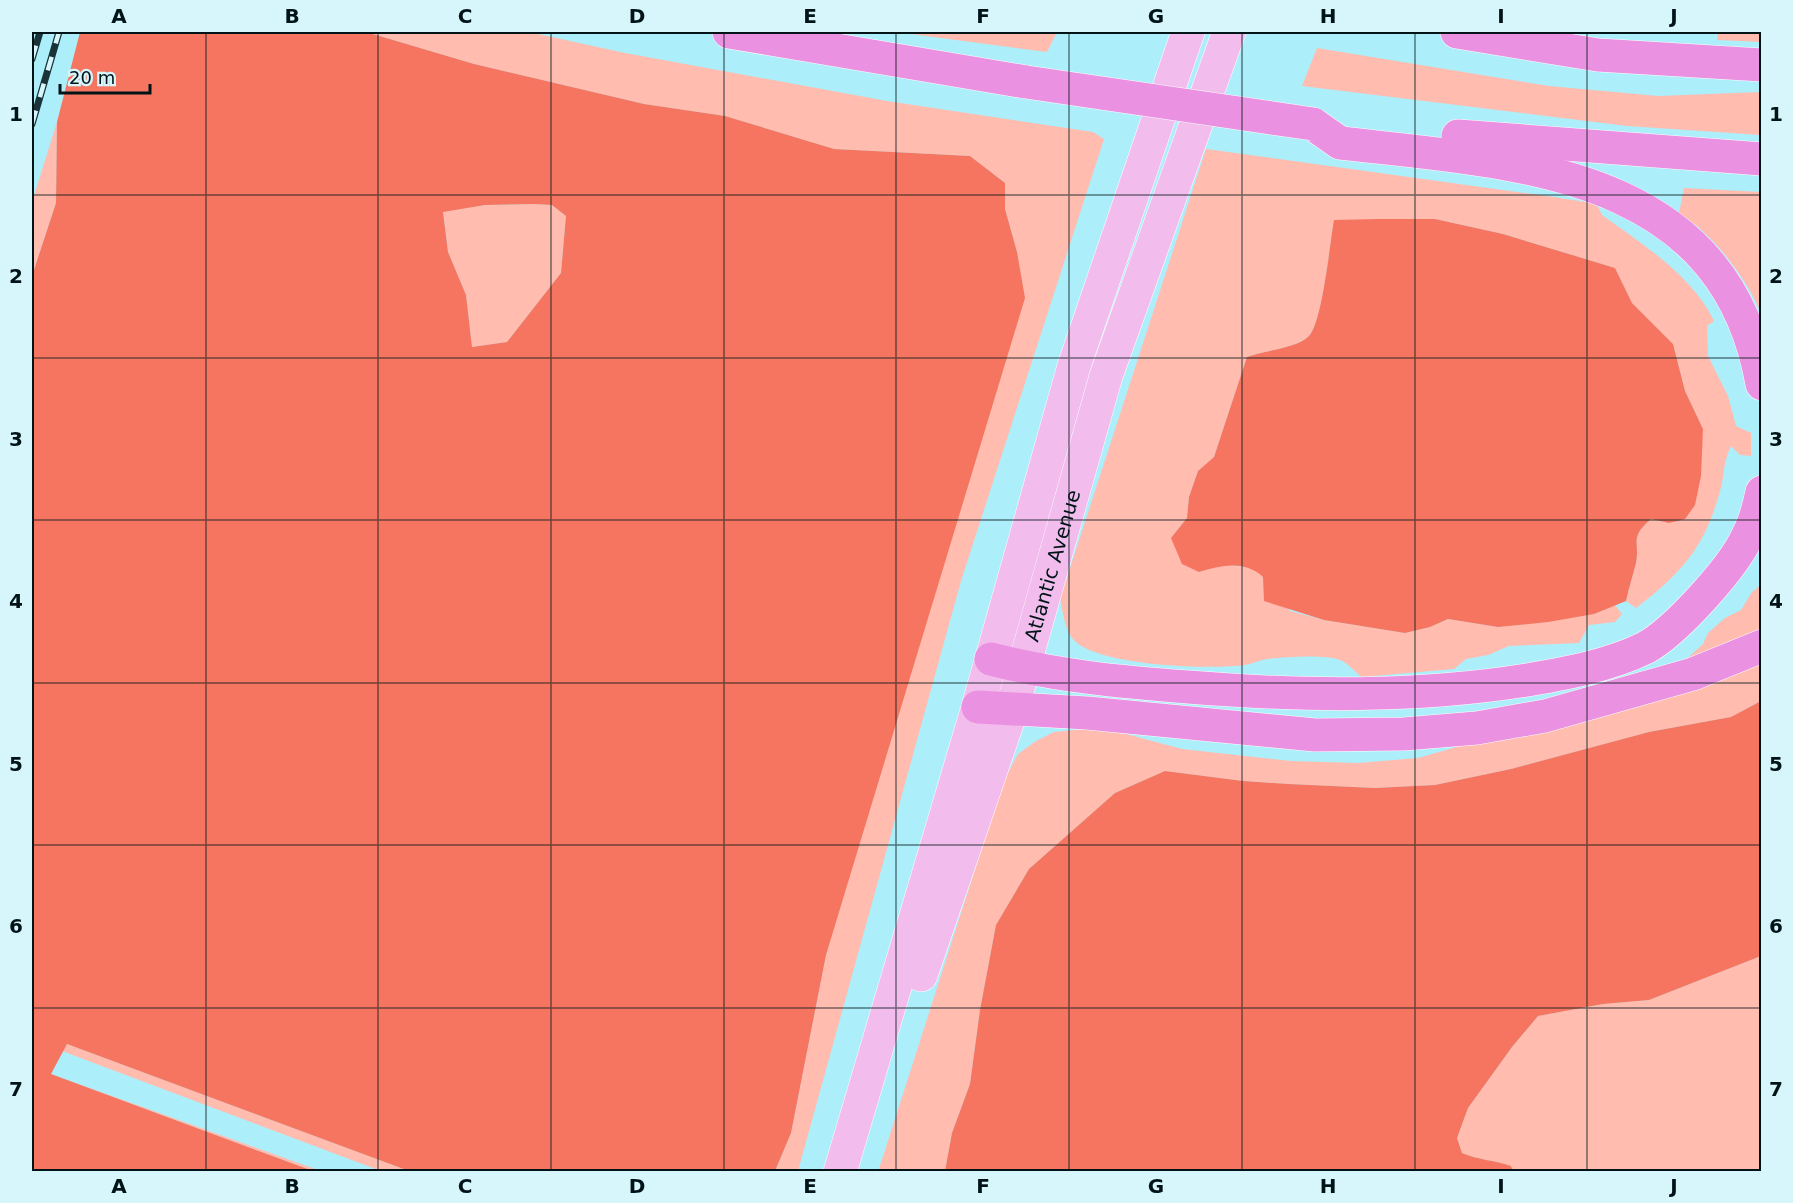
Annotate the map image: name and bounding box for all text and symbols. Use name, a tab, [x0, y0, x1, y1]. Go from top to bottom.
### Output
text: A	[111, 4, 127, 28]
text: B	[284, 4, 300, 28]
text: C	[458, 4, 472, 28]
text: D	[629, 4, 645, 28]
text: E	[803, 4, 817, 28]
text: F	[976, 4, 990, 28]
text: G	[1148, 4, 1164, 28]
text: H	[1320, 4, 1336, 28]
text: I	[1497, 4, 1505, 28]
text: J	[1668, 4, 1678, 28]
scale bar	[60, 57, 150, 95]
text: 20 m	[69, 67, 115, 88]
text: 1	[9, 102, 23, 126]
text: 1	[1769, 102, 1783, 126]
text: 2	[9, 264, 23, 288]
text: 2	[1769, 264, 1783, 288]
text: 3	[9, 427, 23, 451]
text: 3	[1769, 427, 1783, 451]
street label: Atlantic Avenue	[1020, 487, 1085, 644]
text: 4	[9, 589, 23, 613]
text: 4	[1769, 589, 1783, 613]
text: 5	[9, 752, 23, 776]
text: 5	[1769, 752, 1783, 776]
text: 6	[9, 914, 23, 938]
text: 6	[1769, 914, 1783, 938]
text: 7	[9, 1077, 23, 1101]
text: 7	[1769, 1077, 1783, 1101]
text: A	[111, 1174, 127, 1198]
text: B	[284, 1174, 300, 1198]
text: C	[458, 1174, 472, 1198]
text: D	[629, 1174, 645, 1198]
text: E	[803, 1174, 817, 1198]
text: F	[976, 1174, 990, 1198]
text: G	[1148, 1174, 1164, 1198]
text: H	[1320, 1174, 1336, 1198]
text: I	[1497, 1174, 1505, 1198]
text: J	[1668, 1174, 1678, 1198]

